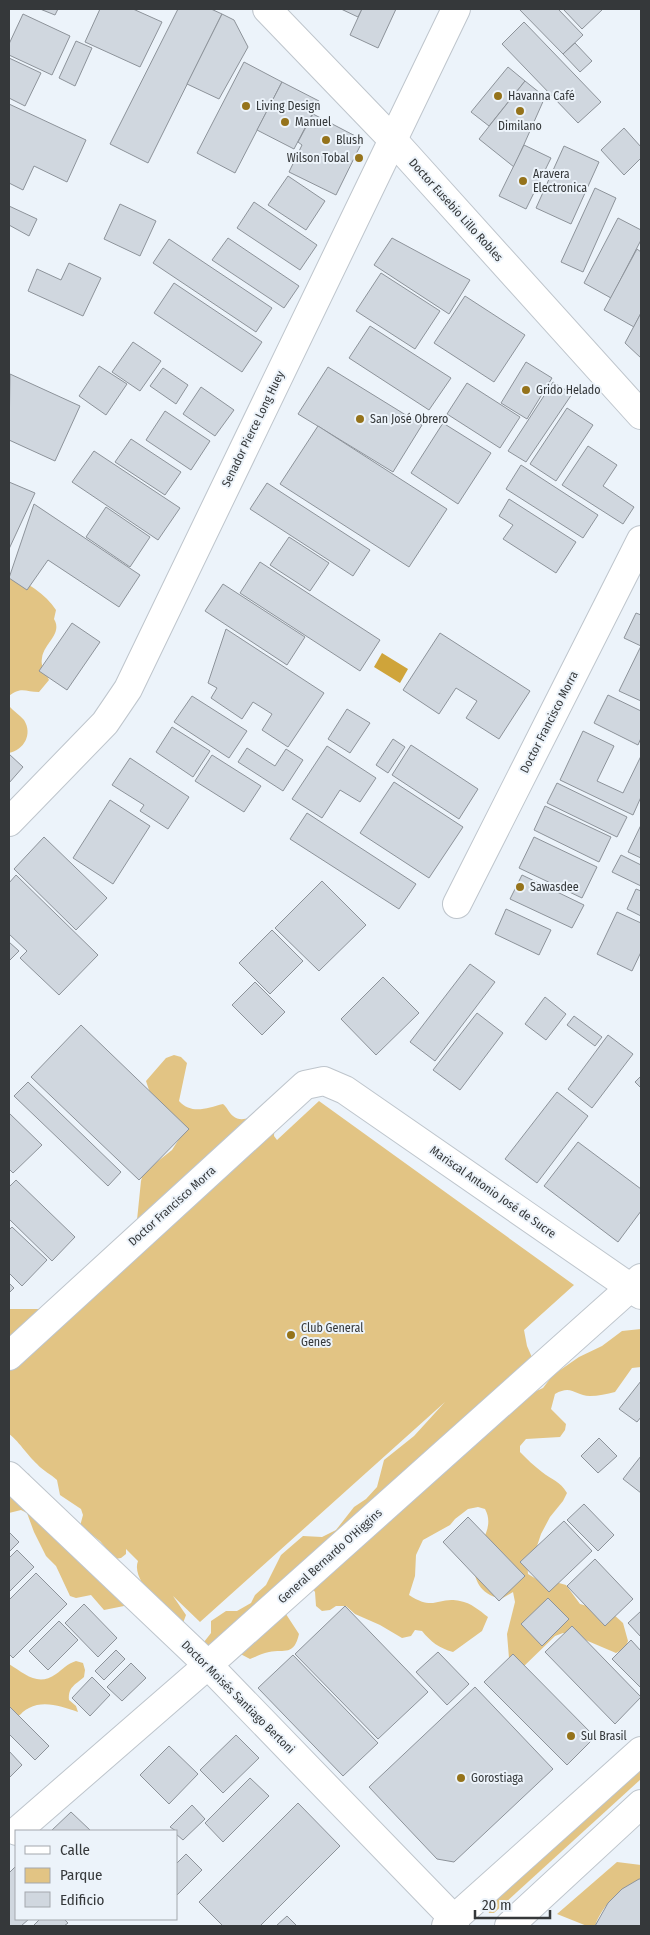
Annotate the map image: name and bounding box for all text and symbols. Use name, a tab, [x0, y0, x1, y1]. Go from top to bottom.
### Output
place label: Havanna Café	[508, 89, 575, 103]
marker: Havanna Café	[492, 90, 504, 102]
place label: Living Design	[256, 99, 321, 113]
marker: Living Design	[240, 100, 252, 112]
marker: Dimilano	[514, 105, 526, 117]
place label: Manuel	[295, 115, 331, 129]
marker: Manuel	[279, 116, 291, 128]
place label: Dimilano	[498, 119, 542, 133]
place label: Blush	[336, 133, 363, 147]
marker: Blush	[320, 134, 332, 146]
place label: Wilson Tobal	[287, 151, 349, 165]
marker: Wilson Tobal	[353, 152, 365, 164]
street label: Doctor Eusebio Lillo Robles	[406, 156, 506, 264]
place label: Aravera Electronica	[533, 167, 587, 195]
marker: Aravera Electronica	[517, 175, 529, 187]
street label: Senador Pierce Long Huey	[219, 368, 288, 489]
place label: Grido Helado	[536, 383, 601, 397]
marker: Grido Helado	[520, 384, 532, 396]
place label: San José Obrero	[370, 412, 448, 426]
marker: San José Obrero	[354, 413, 366, 425]
street label: Doctor Francisco Morra	[517, 669, 581, 775]
place label: Sawasdee	[530, 880, 579, 894]
marker: Sawasdee	[514, 881, 526, 893]
street label: Mariscal Antonio José de Sucre	[427, 1143, 559, 1241]
street label: Doctor Francisco Morra	[126, 1163, 219, 1249]
place label: Club General Genes	[301, 1321, 363, 1349]
marker: Club General Genes	[285, 1329, 297, 1341]
street label: General Bernardo O'Higgins	[275, 1506, 385, 1606]
street label: Doctor Moisés Santiago Bertoni	[179, 1638, 297, 1756]
place label: Sul Brasil	[581, 1729, 627, 1743]
marker: Sul Brasil	[565, 1730, 577, 1742]
place label: Gorostiaga	[471, 1771, 524, 1785]
marker: Gorostiaga	[455, 1772, 467, 1784]
legend	[15, 1830, 178, 1920]
text: Calle	[60, 1841, 90, 1859]
text: Parque	[60, 1866, 103, 1884]
scale bar	[475, 1888, 550, 1920]
text: Edificio	[60, 1891, 105, 1909]
text: 20 m	[482, 1896, 512, 1914]

